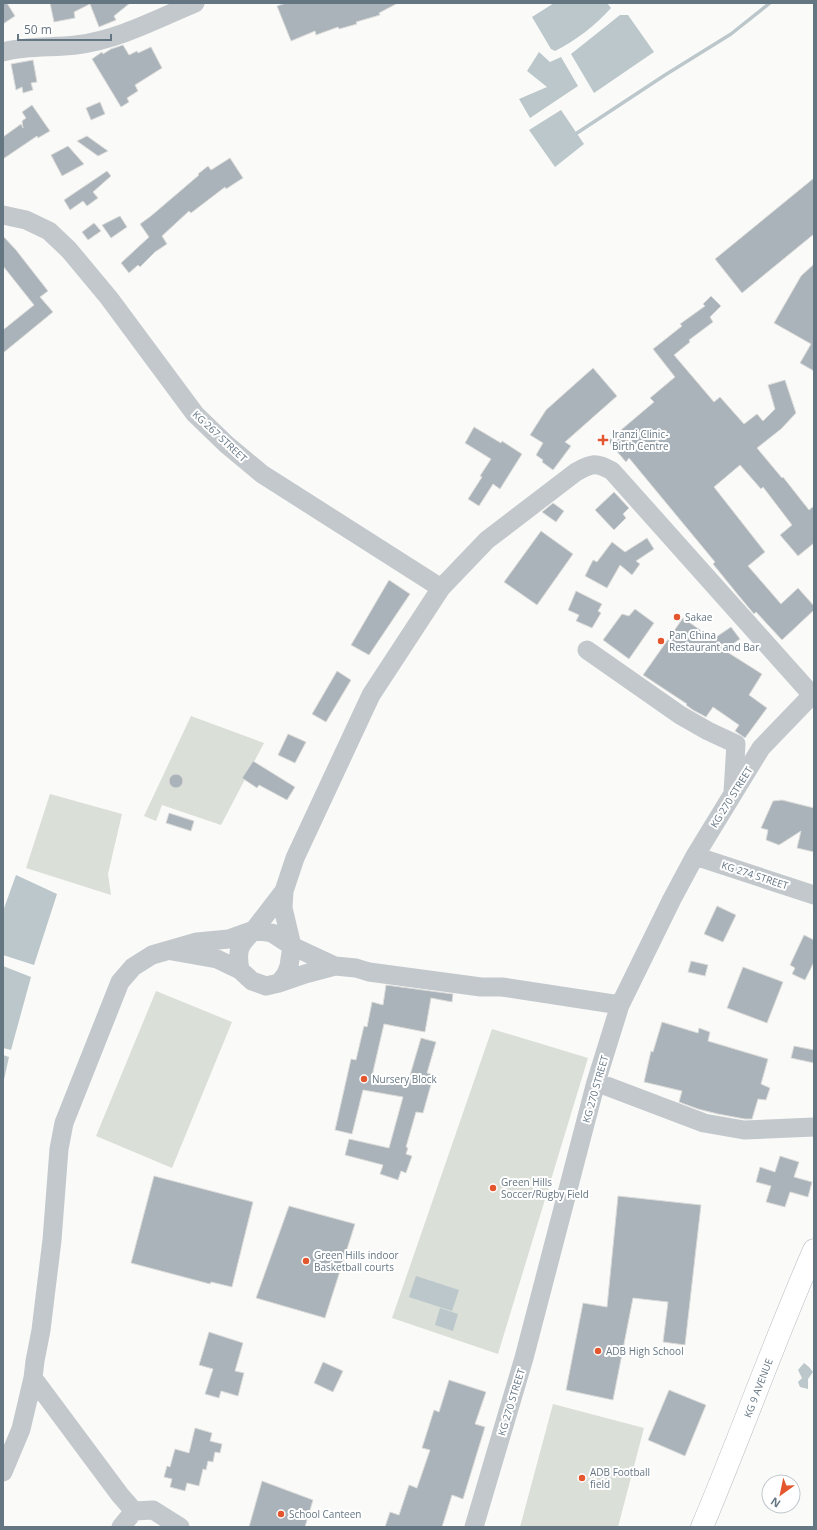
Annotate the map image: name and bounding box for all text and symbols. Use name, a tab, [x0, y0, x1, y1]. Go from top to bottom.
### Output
scale bar	[18, 16, 111, 42]
text: 50 m	[24, 21, 52, 38]
street label: KG 267 STREET	[190, 407, 251, 465]
place label: Iranzi Clinic- Birth Centre	[612, 427, 669, 453]
marker: Iranzi Clinic- Birth Centre	[597, 434, 609, 446]
place label: Sakae	[685, 610, 713, 624]
marker: Sakae	[672, 612, 682, 622]
place label: Pan China Restaurant and Bar	[669, 628, 759, 654]
marker: Pan China Restaurant and Bar	[656, 636, 666, 646]
street label: KG 270 STREET	[707, 763, 756, 830]
street label: KG 274 STREET	[720, 858, 791, 893]
street label: KG 270 STREET	[579, 1053, 611, 1124]
place label: Nursery Block	[372, 1072, 438, 1086]
marker: Nursery Block	[359, 1074, 369, 1084]
place label: Green Hills Soccer/Rugby Field	[501, 1175, 589, 1201]
marker: Green Hills Soccer/Rugby Field	[488, 1183, 498, 1193]
place label: Green Hills indoor Basketball courts	[314, 1248, 399, 1274]
marker: Green Hills indoor Basketball courts	[301, 1256, 311, 1266]
place label: ADB High School	[606, 1344, 684, 1358]
marker: ADB High School	[593, 1346, 603, 1356]
street label: KG 9 AVENUE	[740, 1356, 776, 1420]
street label: KG 270 STREET	[494, 1366, 528, 1437]
place label: ADB Football field	[590, 1465, 650, 1491]
marker: ADB Football field	[577, 1473, 587, 1483]
north arrow	[761, 1474, 801, 1514]
text: N	[767, 1494, 783, 1512]
place label: School Canteen	[289, 1507, 361, 1521]
marker: School Canteen	[276, 1509, 286, 1519]

